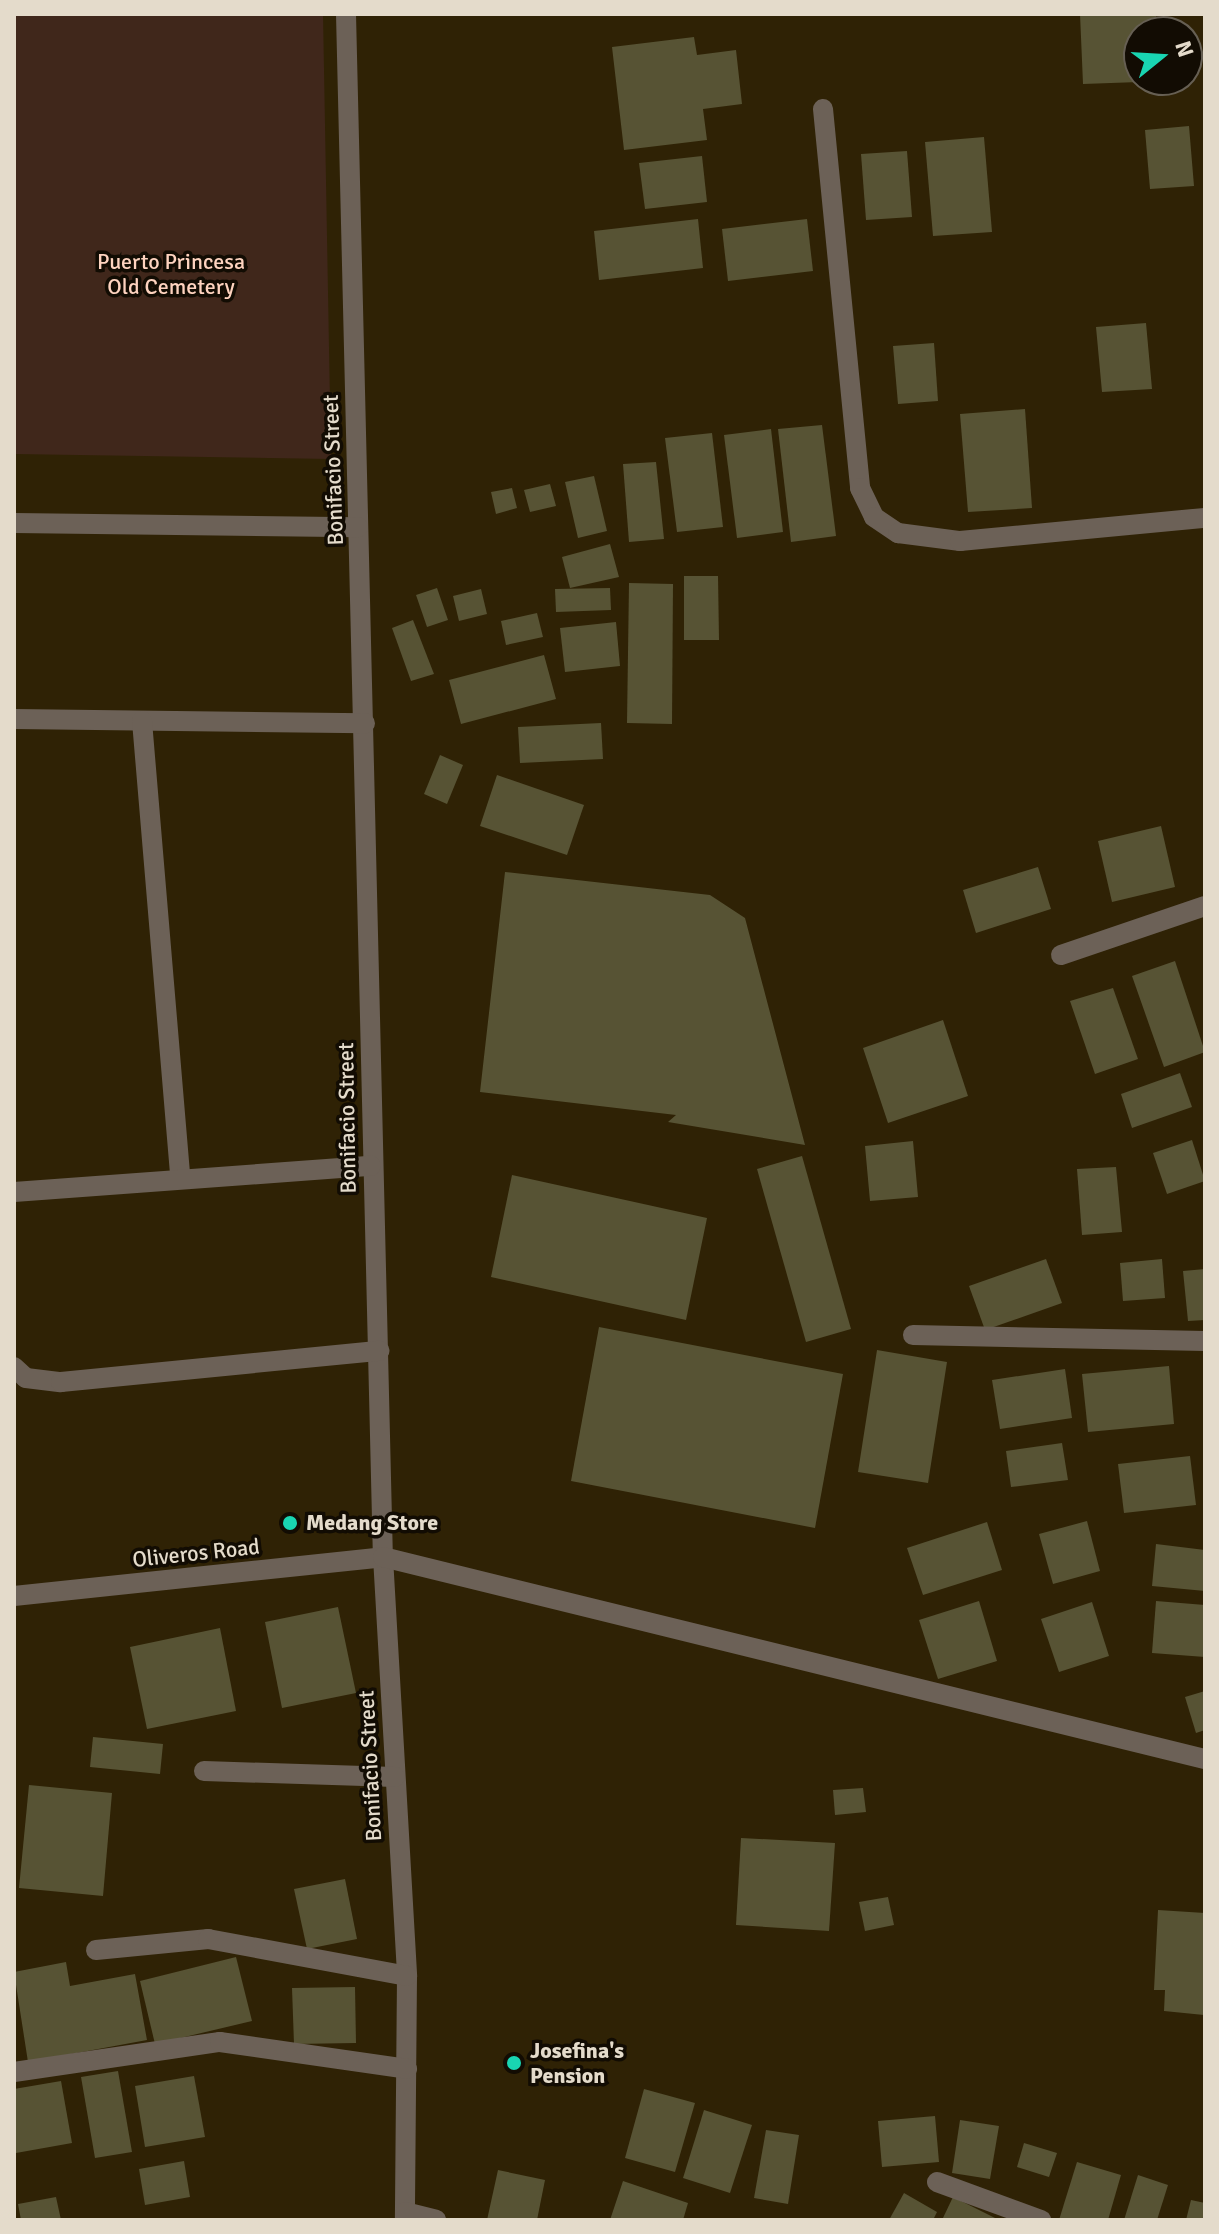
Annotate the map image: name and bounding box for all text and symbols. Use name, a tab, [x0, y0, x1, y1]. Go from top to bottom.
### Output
north arrow	[1123, 16, 1203, 96]
text: N	[1169, 38, 1200, 61]
park label: Puerto Princesa Old Cemetery	[97, 248, 245, 300]
street label: Bonifacio Street	[317, 394, 349, 546]
street label: Bonifacio Street	[332, 1042, 362, 1194]
place label: Medang Store	[306, 1510, 438, 1536]
marker: Medang Store	[281, 1514, 299, 1532]
street label: Oliveros Road	[131, 1533, 261, 1573]
street label: Bonifacio Street	[353, 1690, 387, 1842]
place label: Josefina's Pension	[530, 2037, 624, 2088]
marker: Josefina's Pension	[505, 2054, 523, 2072]

